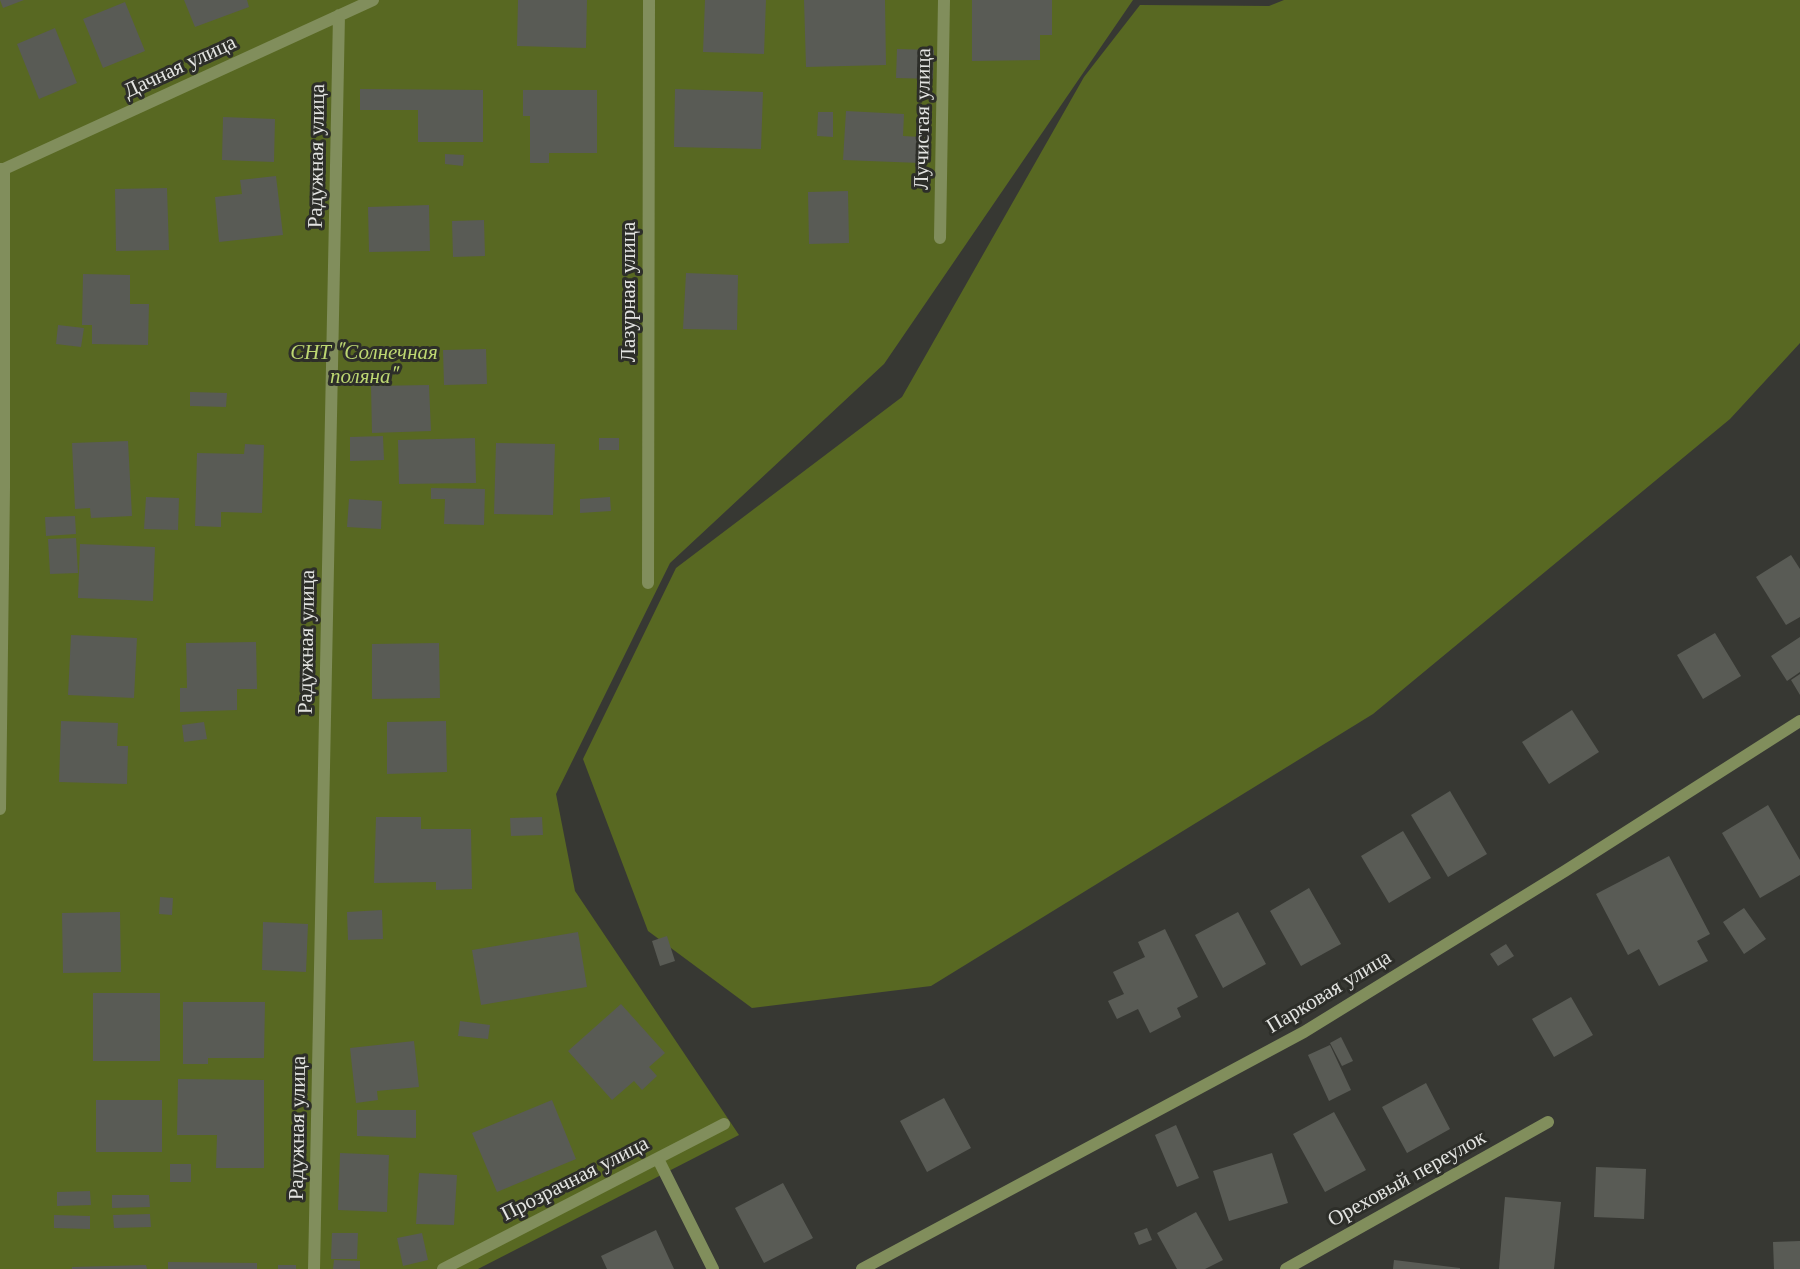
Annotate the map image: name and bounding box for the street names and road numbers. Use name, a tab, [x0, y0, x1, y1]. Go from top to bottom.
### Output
street label: Дачная улица	[120, 30, 240, 104]
street label: Лучистая улица	[909, 48, 937, 190]
street label: Радужная улица	[303, 84, 331, 228]
street label: Лазурная улица	[616, 222, 642, 362]
street label: Радужная улица	[293, 570, 321, 714]
street label: Парковая улица	[1262, 945, 1396, 1039]
street label: Радужная улица	[284, 1056, 312, 1200]
street label: Ореховый переулок	[1324, 1125, 1490, 1233]
street label: Прозрачная улица	[497, 1131, 653, 1227]

